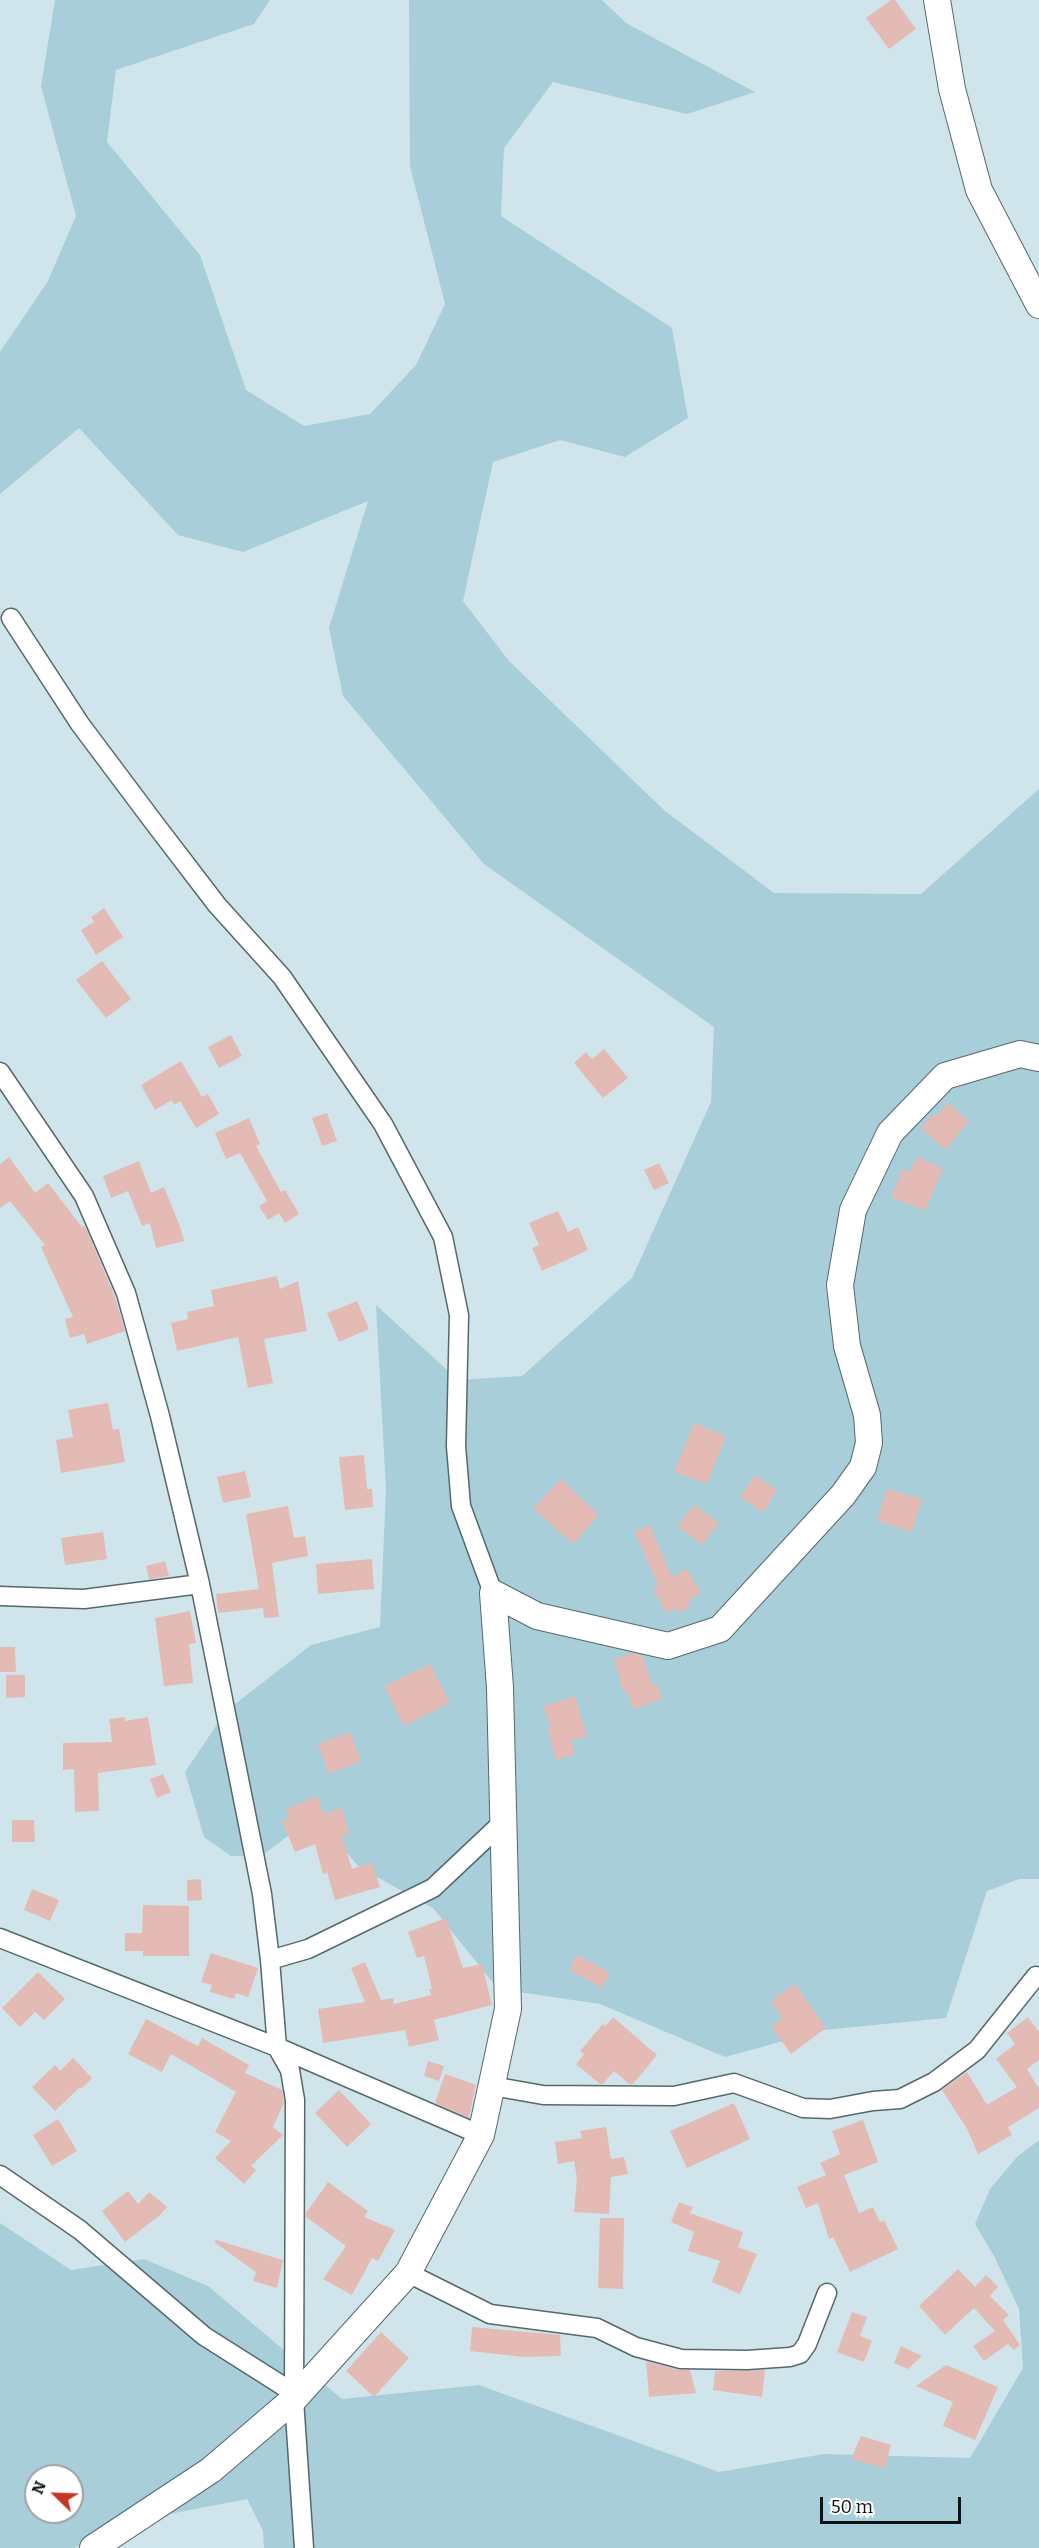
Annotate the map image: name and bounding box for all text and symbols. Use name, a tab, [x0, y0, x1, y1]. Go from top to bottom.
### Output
north arrow	[24, 2464, 84, 2524]
text: N	[28, 2478, 50, 2497]
scale bar	[823, 2485, 964, 2523]
text: 50 m	[831, 2496, 873, 2518]

